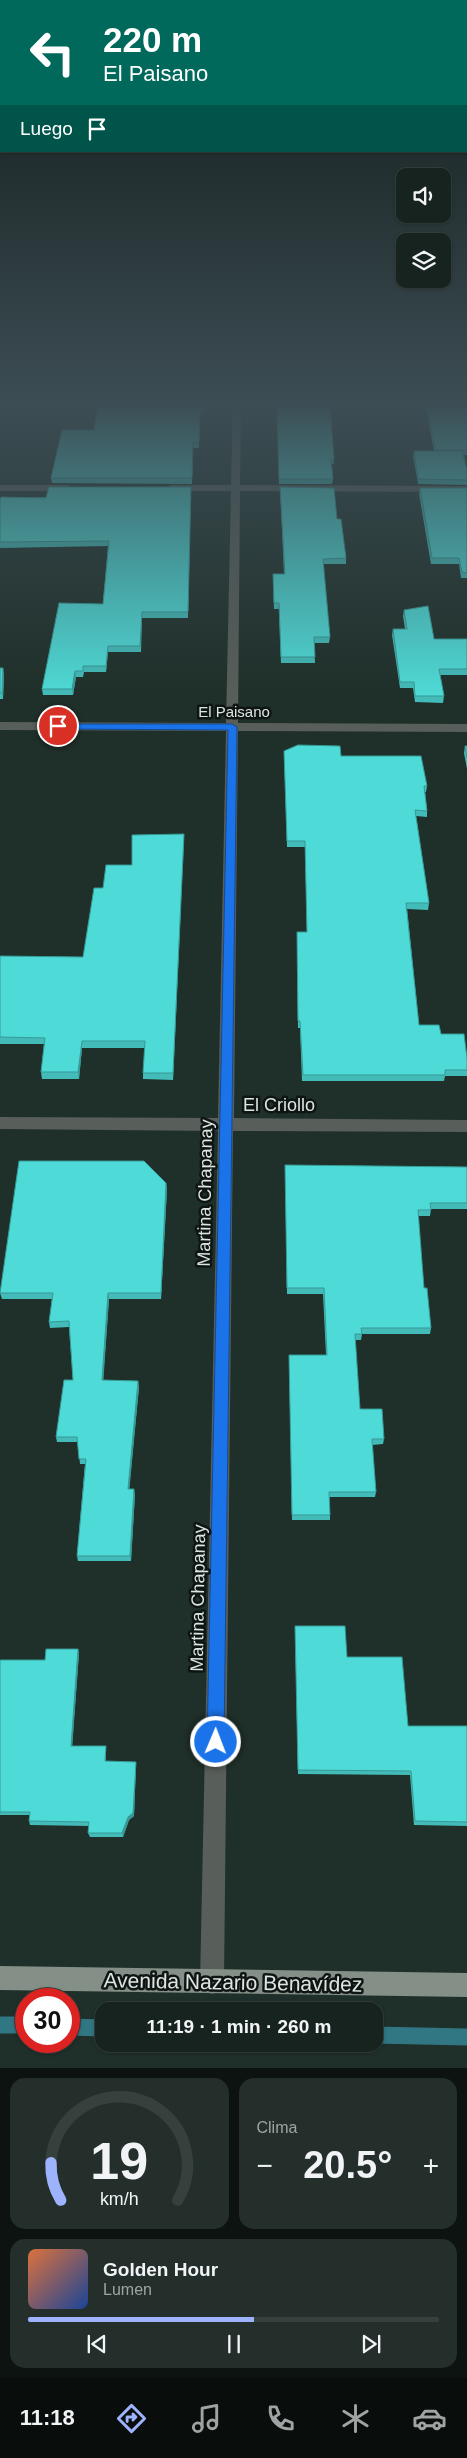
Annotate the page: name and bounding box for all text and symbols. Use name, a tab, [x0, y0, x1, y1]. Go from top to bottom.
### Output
icon: left	[20, 20, 85, 85]
text: 220 m	[103, 20, 202, 59]
text: El Paisano	[103, 61, 208, 86]
icon: arrive	[83, 115, 111, 143]
text: Luego	[20, 118, 73, 139]
map controls	[396, 168, 451, 288]
button: sound	[396, 168, 451, 223]
button: layers	[396, 233, 451, 288]
street label: El Paisano	[198, 703, 270, 720]
pin	[37, 705, 79, 747]
icon: arrive	[44, 712, 72, 740]
street label: El Criollo	[243, 1095, 315, 1115]
street label: Martina Chapanay	[194, 1119, 216, 1267]
street label: Martina Chapanay	[187, 1524, 209, 1672]
position arrow	[189, 1715, 241, 1767]
street label: Avenida Nazario Benavídez	[103, 1968, 363, 1996]
speed limit sign: 30	[15, 1988, 80, 2053]
text: 11:19 · 1 min · 260 m	[147, 2016, 331, 2037]
text: Clima	[257, 2119, 297, 2136]
text: 19	[90, 2132, 148, 2190]
text: 20.5°	[303, 2144, 392, 2186]
text: −	[257, 2150, 273, 2181]
text: +	[423, 2150, 439, 2181]
text: km/h	[100, 2189, 139, 2209]
text: Golden Hour	[103, 2259, 218, 2280]
text: Lumen	[103, 2281, 152, 2298]
icon: previous	[83, 2330, 111, 2358]
icon: pause	[220, 2330, 248, 2358]
icon: next	[357, 2330, 385, 2358]
icon: directions	[114, 2401, 149, 2436]
icon: music	[189, 2401, 224, 2436]
icon: phone	[263, 2401, 298, 2436]
icon: climate	[338, 2401, 373, 2436]
icon: car	[412, 2401, 447, 2436]
text: 11:18	[20, 2405, 75, 2430]

